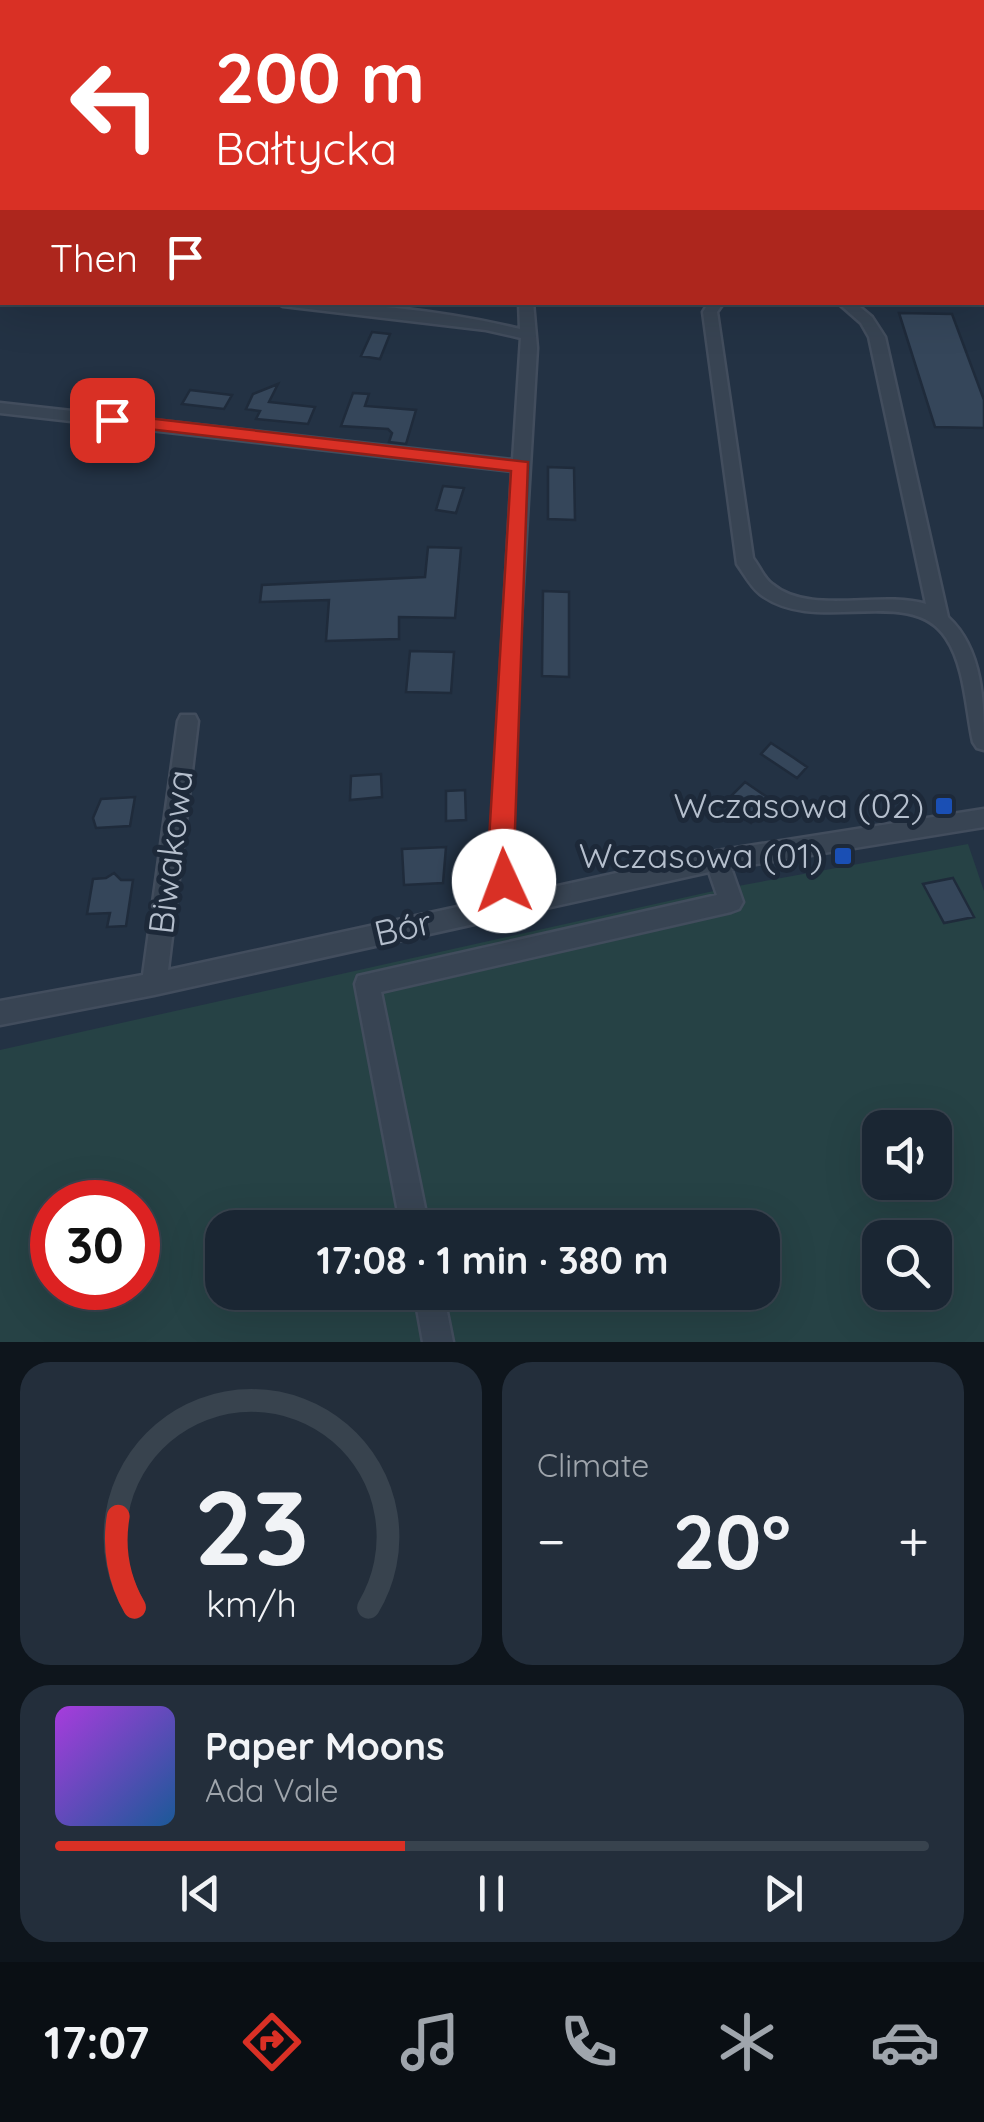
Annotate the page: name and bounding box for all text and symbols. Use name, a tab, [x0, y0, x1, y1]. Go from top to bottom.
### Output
text: 200 m	[215, 33, 425, 121]
icon: left	[50, 40, 180, 170]
text: Bałtycka	[215, 120, 397, 176]
icon: arrive	[158, 230, 213, 285]
text: Then	[50, 234, 138, 282]
pin	[70, 378, 155, 463]
icon: arrive	[85, 393, 140, 448]
street label: Biwakowa	[138, 767, 202, 936]
place label: Wczasowa (02)	[673, 783, 924, 827]
marker: Wczasowa (02)	[933, 795, 955, 817]
position arrow	[452, 829, 556, 933]
place label: Wczasowa (01)	[579, 833, 823, 877]
marker: Wczasowa (01)	[832, 845, 854, 867]
street label: Bór	[370, 899, 436, 955]
map controls	[862, 1110, 952, 1310]
button: sound	[862, 1110, 952, 1200]
speed limit sign: 30	[30, 1180, 160, 1310]
button: search	[862, 1220, 952, 1310]
text: 17:08 · 1 min · 380 m	[317, 1236, 668, 1284]
text: Climate	[537, 1445, 649, 1485]
text: 23	[193, 1461, 309, 1591]
text: 20°	[673, 1494, 791, 1588]
text: −	[537, 1506, 566, 1575]
text: +	[898, 1506, 929, 1575]
text: km/h	[206, 1581, 296, 1626]
text: Paper Moons	[205, 1722, 445, 1770]
text: Ada Vale	[205, 1770, 339, 1810]
icon: previous	[173, 1866, 228, 1921]
icon: pause	[464, 1866, 519, 1921]
icon: next	[756, 1866, 811, 1921]
icon: directions	[237, 2007, 307, 2077]
icon: music	[395, 2007, 465, 2077]
icon: phone	[554, 2007, 624, 2077]
icon: climate	[712, 2007, 782, 2077]
icon: car	[870, 2007, 940, 2077]
text: 17:07	[44, 2014, 149, 2070]

